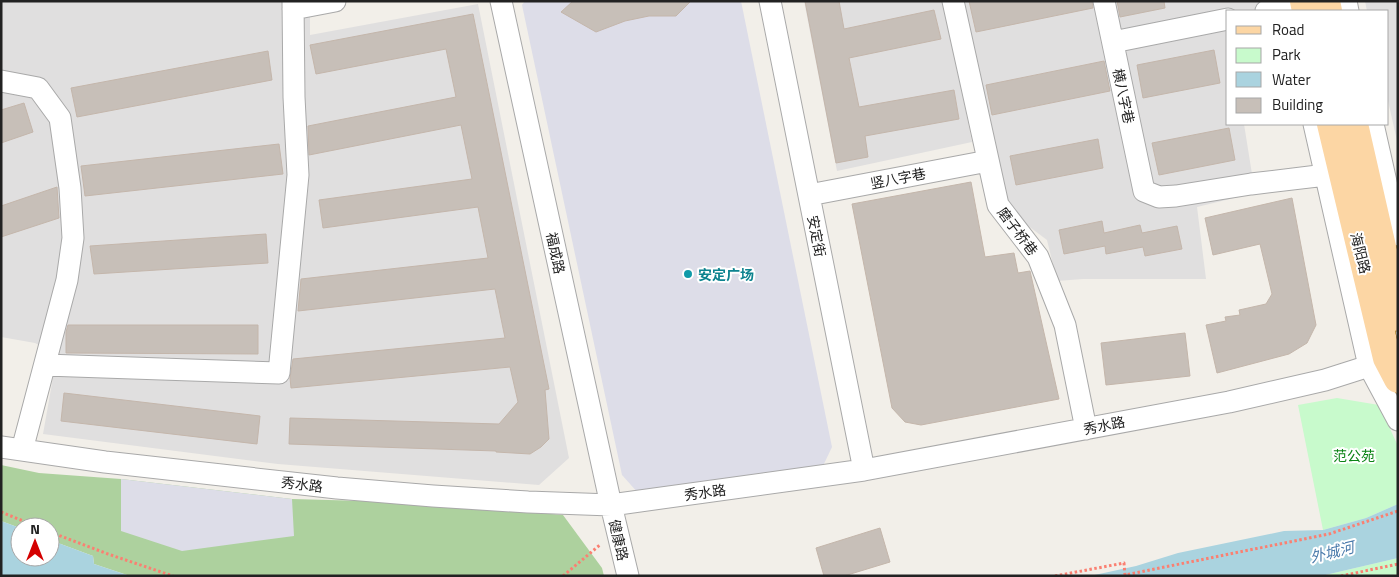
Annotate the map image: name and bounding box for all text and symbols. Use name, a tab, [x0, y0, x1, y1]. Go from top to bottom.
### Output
legend	[1226, 10, 1389, 125]
text: Road	[1272, 18, 1304, 41]
text: Park	[1272, 43, 1301, 66]
street label: 横八字巷	[1108, 66, 1140, 126]
text: Water	[1272, 68, 1311, 91]
text: Building	[1272, 93, 1323, 116]
street label: 竖八字巷	[869, 162, 927, 194]
street label: 磨子桥巷	[993, 202, 1043, 260]
street label: 安定街	[803, 213, 831, 259]
street label: 福成路	[541, 230, 571, 276]
street label: 海阳路	[1346, 230, 1376, 276]
place label: 安定广场	[698, 264, 754, 285]
marker: 安定广场	[682, 268, 694, 280]
street label: 秀水路	[1081, 411, 1127, 439]
park label: 范公苑	[1333, 445, 1375, 466]
street label: 秀水路	[280, 471, 324, 497]
street label: 秀水路	[683, 479, 727, 505]
north arrow	[10, 517, 60, 567]
street label: 健康路	[604, 517, 634, 563]
text: N	[30, 518, 40, 539]
water label: 外城河	[1307, 535, 1360, 569]

